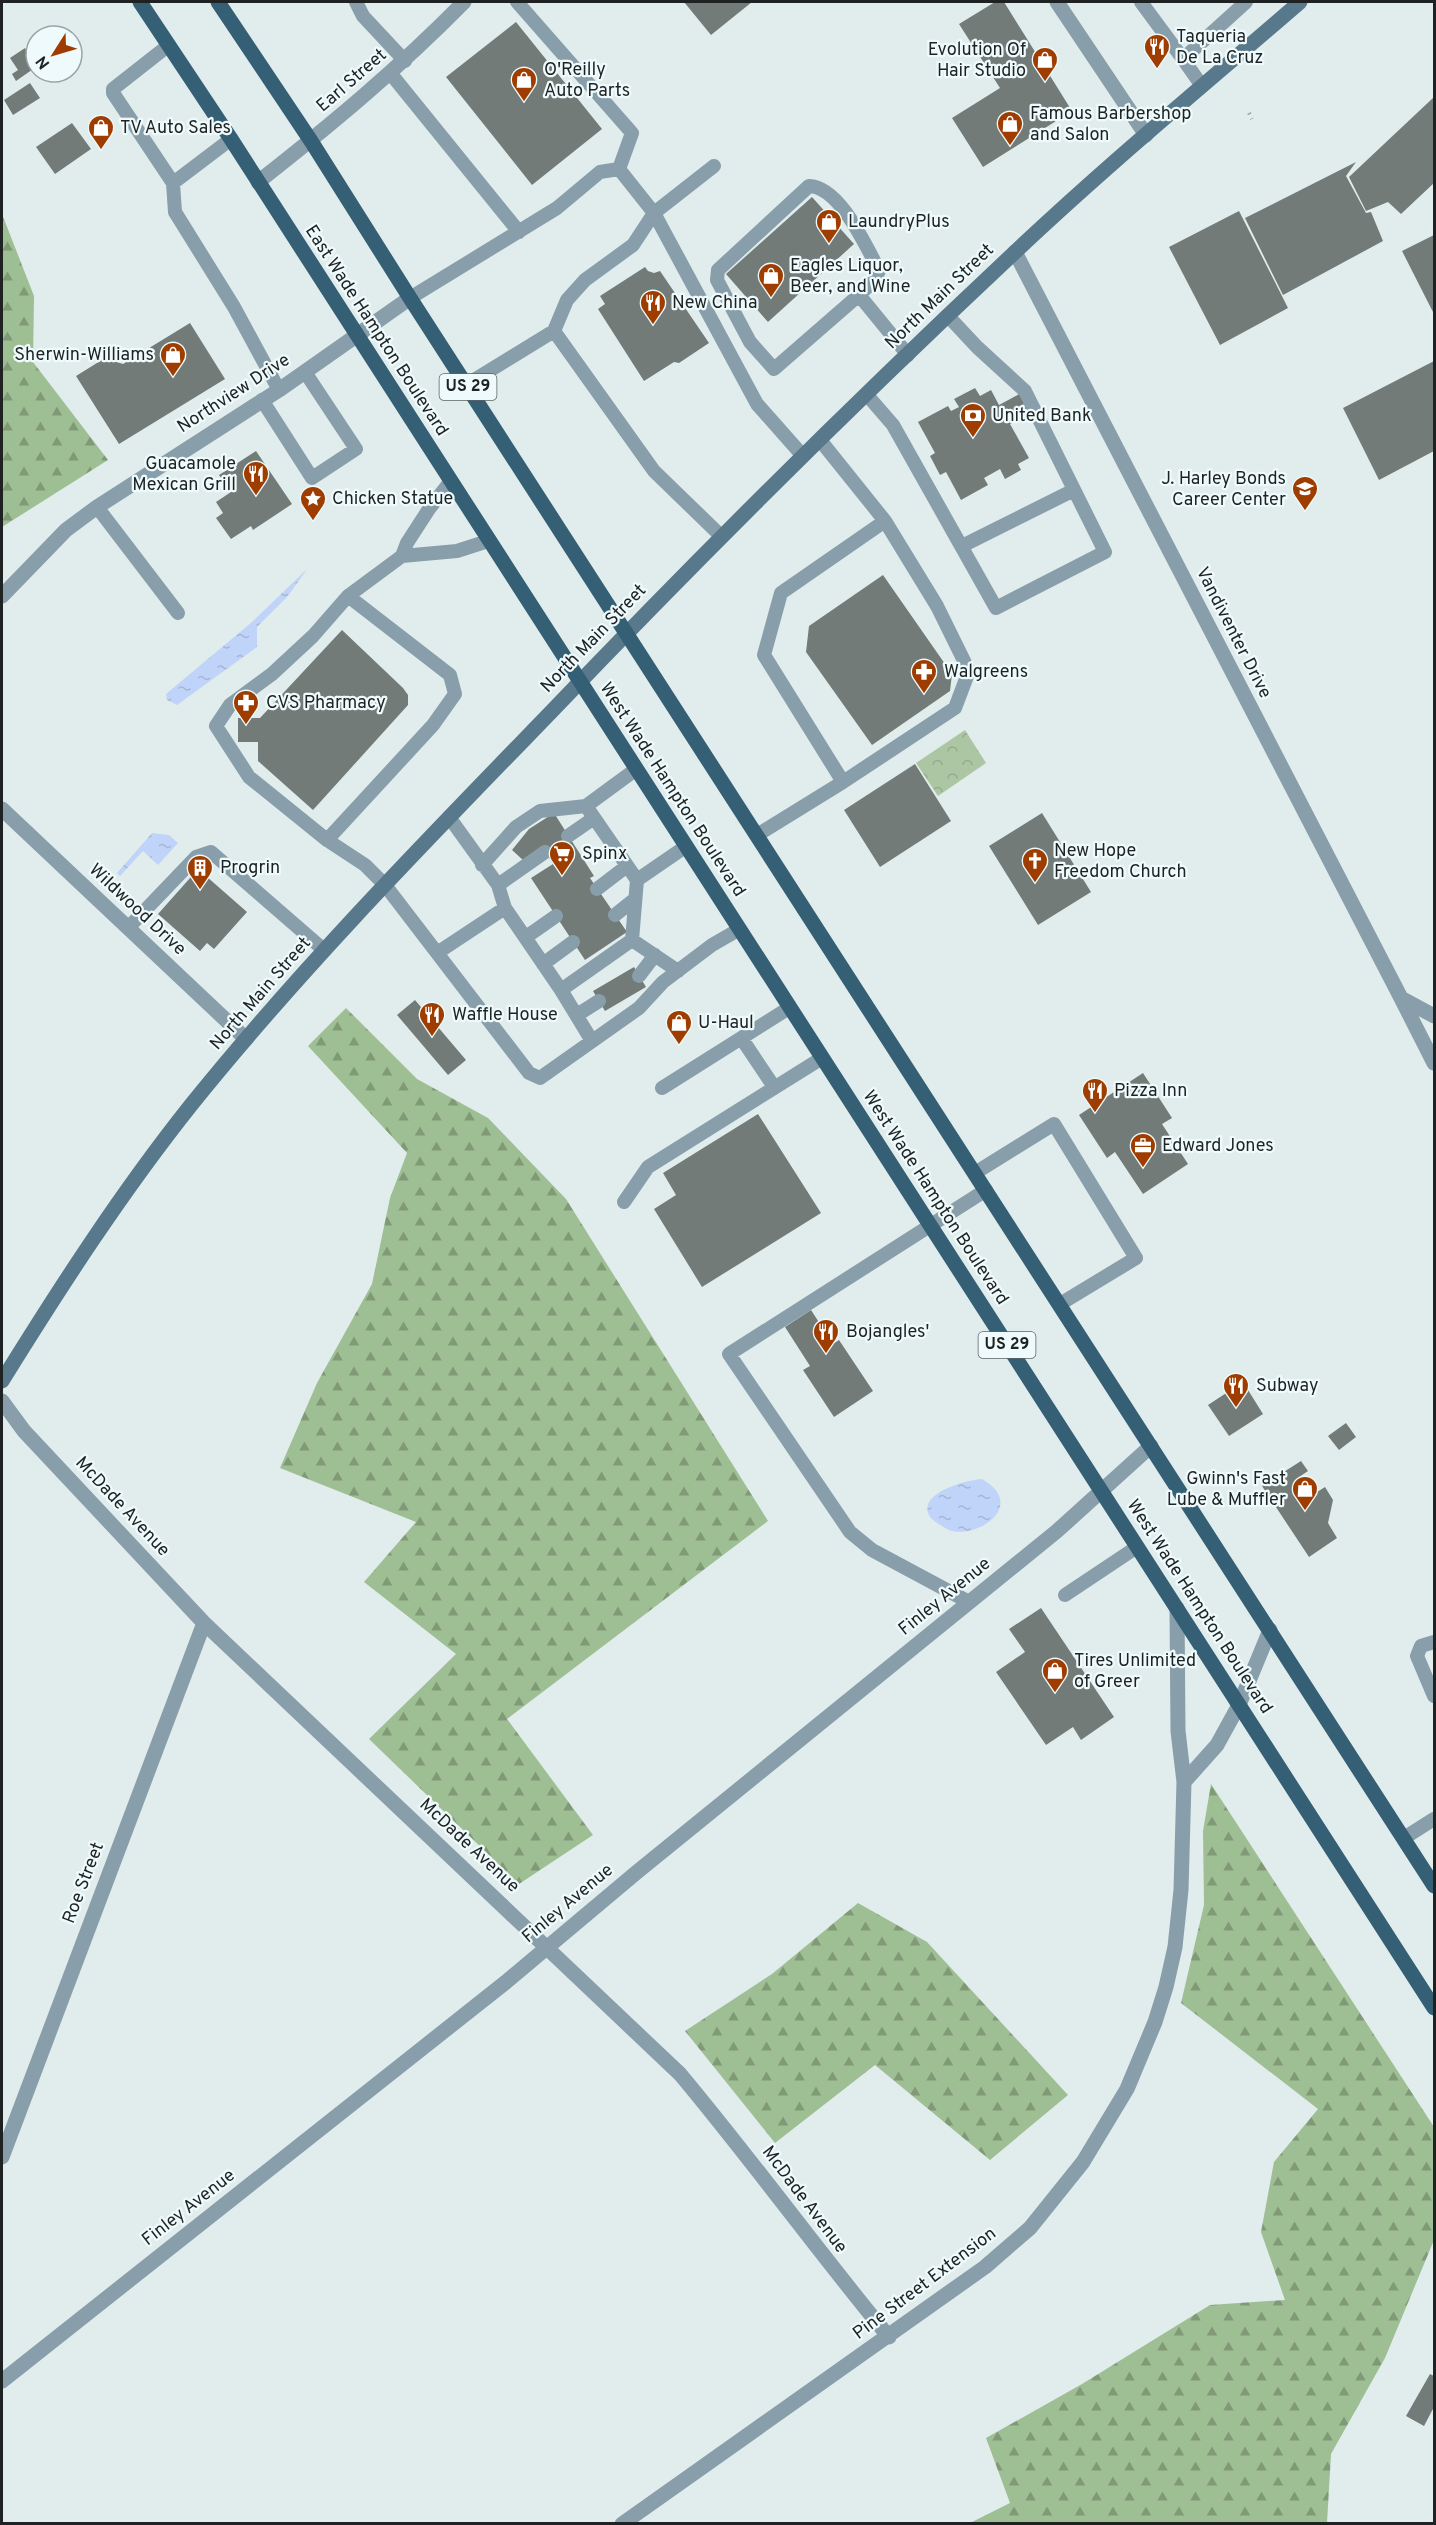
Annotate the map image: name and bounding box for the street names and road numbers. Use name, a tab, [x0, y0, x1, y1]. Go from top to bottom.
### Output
street label: Earl Street	[312, 44, 392, 118]
street label: East Wade Hampton Boulevard	[299, 221, 453, 441]
street label: North Main Street	[881, 239, 999, 355]
street label: Northview Drive	[173, 349, 295, 439]
road number: US 29	[440, 374, 496, 400]
street label: Vandiventer Drive	[1190, 563, 1276, 703]
street label: North Main Street	[536, 580, 652, 698]
street label: West Wade Hampton Boulevard	[594, 678, 750, 902]
street label: Wildwood Drive	[83, 859, 191, 961]
street label: North Main Street	[206, 933, 316, 1055]
street label: West Wade Hampton Boulevard	[857, 1086, 1013, 1310]
road number: US 29	[978, 1332, 1036, 1358]
street label: McDade Avenue	[70, 1452, 174, 1562]
street label: West Wade Hampton Boulevard	[1121, 1495, 1277, 1719]
street label: Finley Avenue	[894, 1553, 996, 1641]
street label: McDade Avenue	[414, 1794, 524, 1898]
street label: Roe Street	[58, 1839, 110, 1927]
street label: Finley Avenue	[518, 1859, 618, 1949]
street label: McDade Avenue	[756, 2142, 852, 2258]
street label: Finley Avenue	[138, 2164, 240, 2252]
street label: Pine Street Extension	[849, 2223, 1001, 2345]

